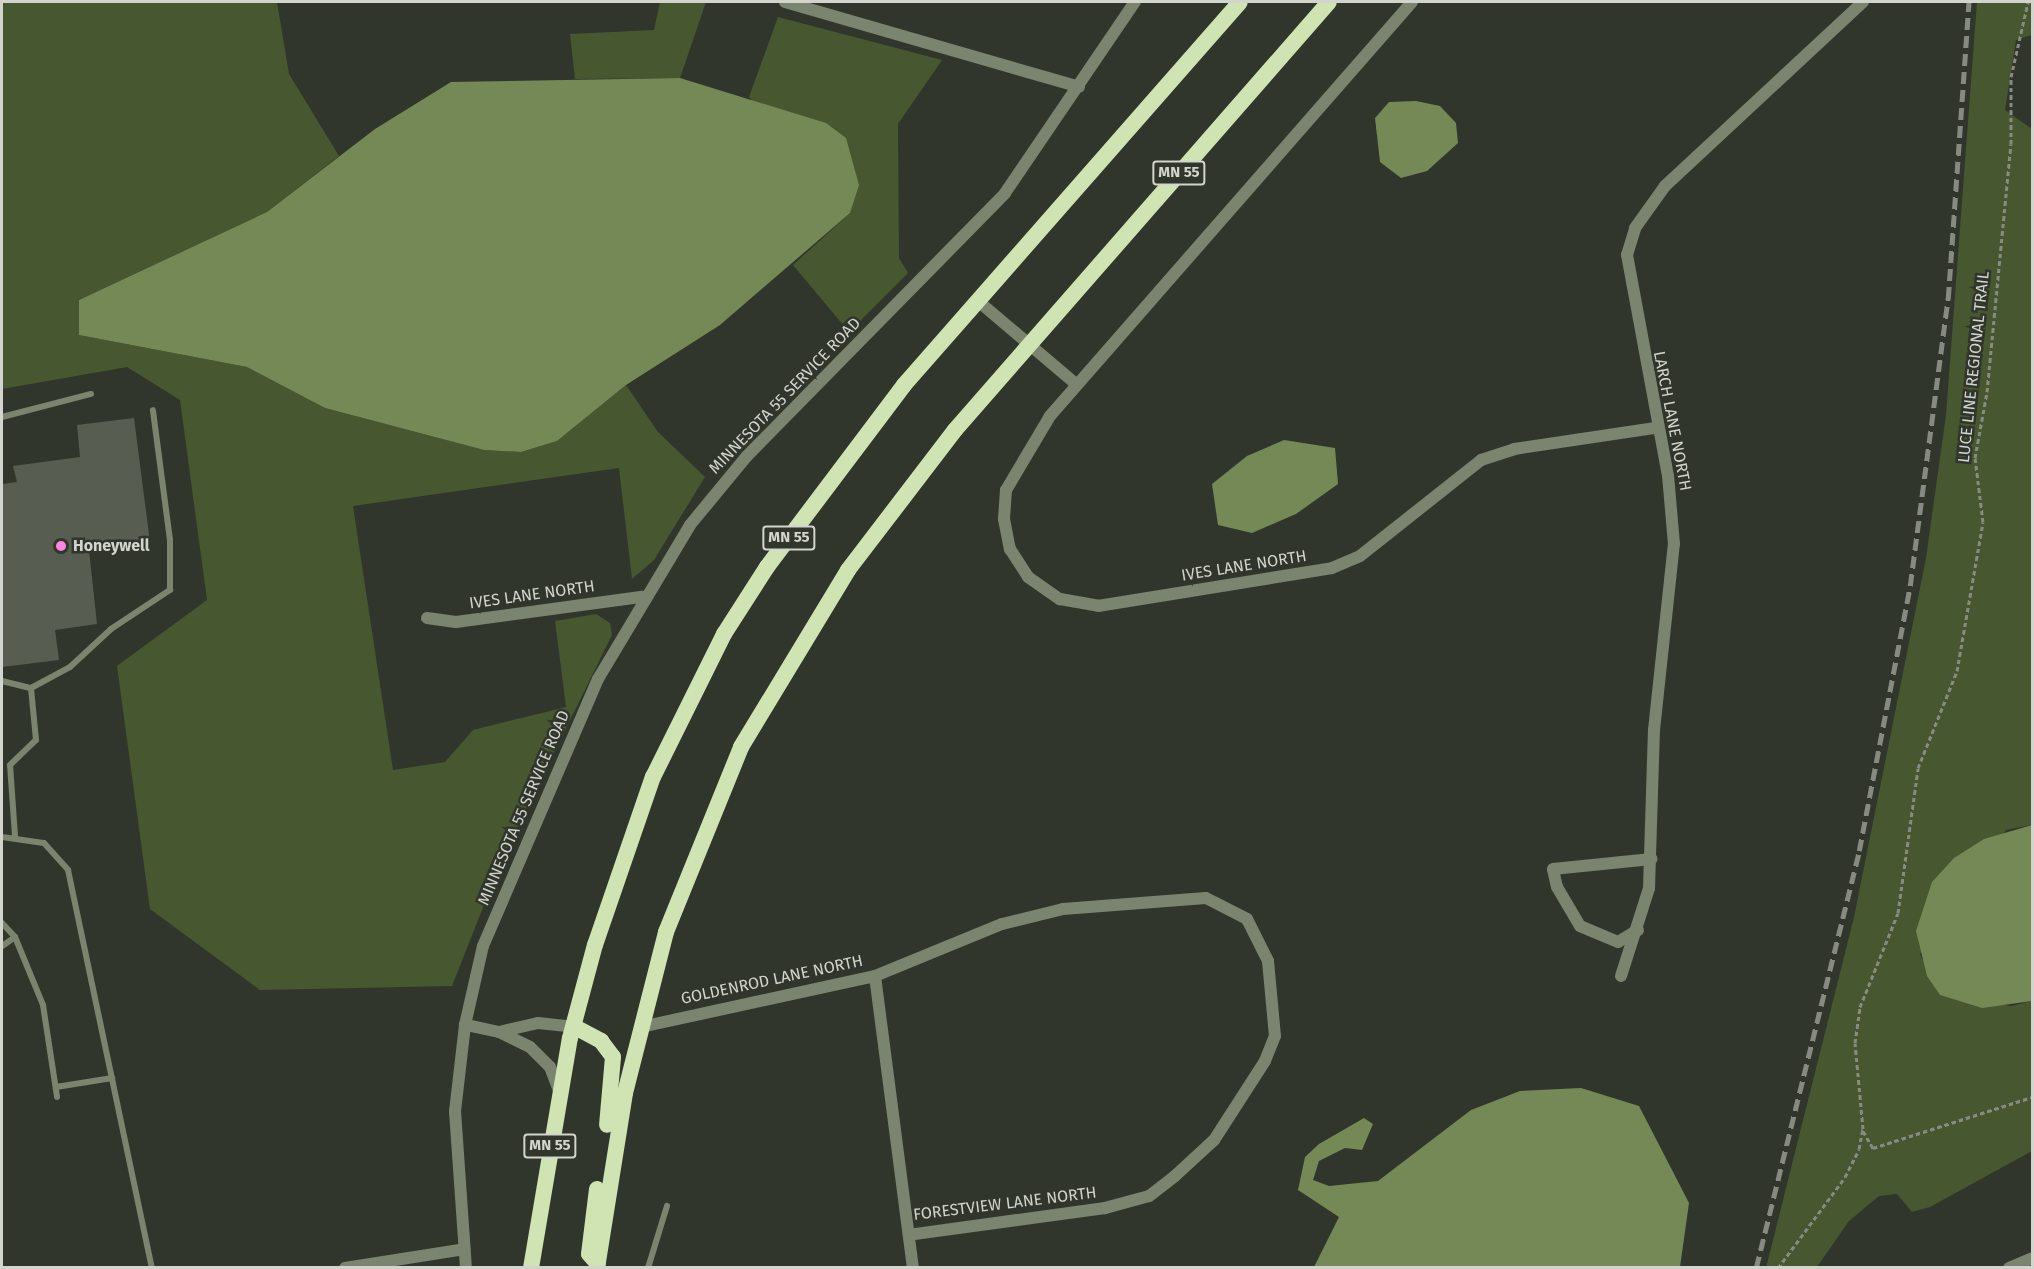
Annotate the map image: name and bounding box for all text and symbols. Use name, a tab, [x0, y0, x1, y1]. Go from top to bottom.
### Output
road number: MN 55	[1152, 161, 1206, 185]
street label: LUCE LINE REGIONAL TRAIL	[1954, 270, 1994, 464]
street label: MINNESOTA 55 SERVICE ROAD	[705, 314, 865, 478]
street label: LARCH LANE NORTH	[1649, 349, 1695, 493]
road number: MN 55	[762, 526, 816, 550]
place label: Honeywell	[73, 536, 150, 556]
marker: Honeywell	[54, 539, 68, 553]
street label: IVES LANE NORTH	[1180, 547, 1308, 585]
street label: IVES LANE NORTH	[468, 577, 596, 613]
street label: MINNESOTA 55 SERVICE ROAD	[474, 708, 574, 908]
street label: GOLDENROD LANE NORTH	[679, 951, 865, 1009]
road number: MN 55	[523, 1134, 577, 1158]
street label: FORESTVIEW LANE NORTH	[912, 1183, 1098, 1225]

